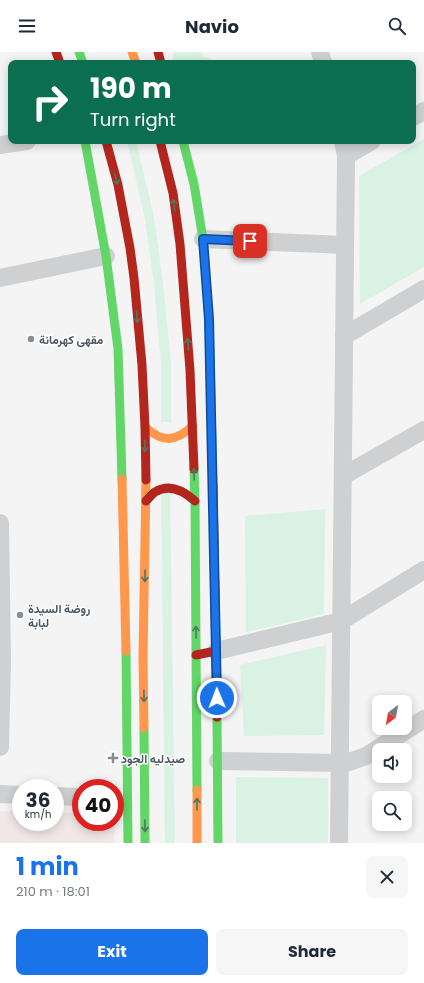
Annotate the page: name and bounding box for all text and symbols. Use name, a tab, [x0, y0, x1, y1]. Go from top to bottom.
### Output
text: Navio	[185, 14, 239, 39]
icon: menu	[16, 15, 38, 37]
icon: search	[386, 15, 408, 37]
text: 190 m	[90, 69, 172, 108]
icon: right	[24, 76, 76, 128]
text: Turn right	[90, 107, 176, 132]
one-way arrow	[113, 172, 121, 185]
one-way arrow	[170, 199, 178, 212]
pin	[233, 224, 267, 258]
icon: arrive	[239, 230, 261, 252]
one-way arrow	[134, 310, 141, 323]
place label: مقهى كهرمانة	[39, 331, 104, 348]
marker: مقهى كهرمانة	[26, 334, 36, 344]
one-way arrow	[185, 338, 192, 351]
one-way arrow	[141, 439, 149, 452]
one-way arrow	[190, 468, 198, 481]
one-way arrow	[141, 569, 149, 582]
place label: روضة السيدة لبابة	[28, 600, 90, 631]
marker: روضة السيدة لبابة	[15, 610, 25, 620]
one-way arrow	[192, 626, 200, 639]
position arrow	[196, 677, 238, 719]
one-way arrow	[140, 689, 148, 702]
north arrow	[372, 695, 412, 735]
map controls	[372, 695, 412, 831]
button: sound	[372, 743, 412, 783]
place label: صيدليه الجود	[121, 750, 185, 767]
marker: صيدليه الجود	[108, 753, 118, 763]
speed limit sign: 40	[72, 779, 124, 831]
text: 36	[26, 786, 50, 814]
button: search	[372, 791, 412, 831]
one-way arrow	[193, 798, 201, 811]
text: km/h	[25, 807, 51, 822]
one-way arrow	[141, 819, 149, 832]
text: 1 min	[16, 850, 79, 883]
button: close	[366, 856, 408, 898]
text: 210 m · 18:01	[16, 882, 90, 901]
button: Exit	[16, 929, 208, 975]
button: Share	[216, 929, 408, 975]

